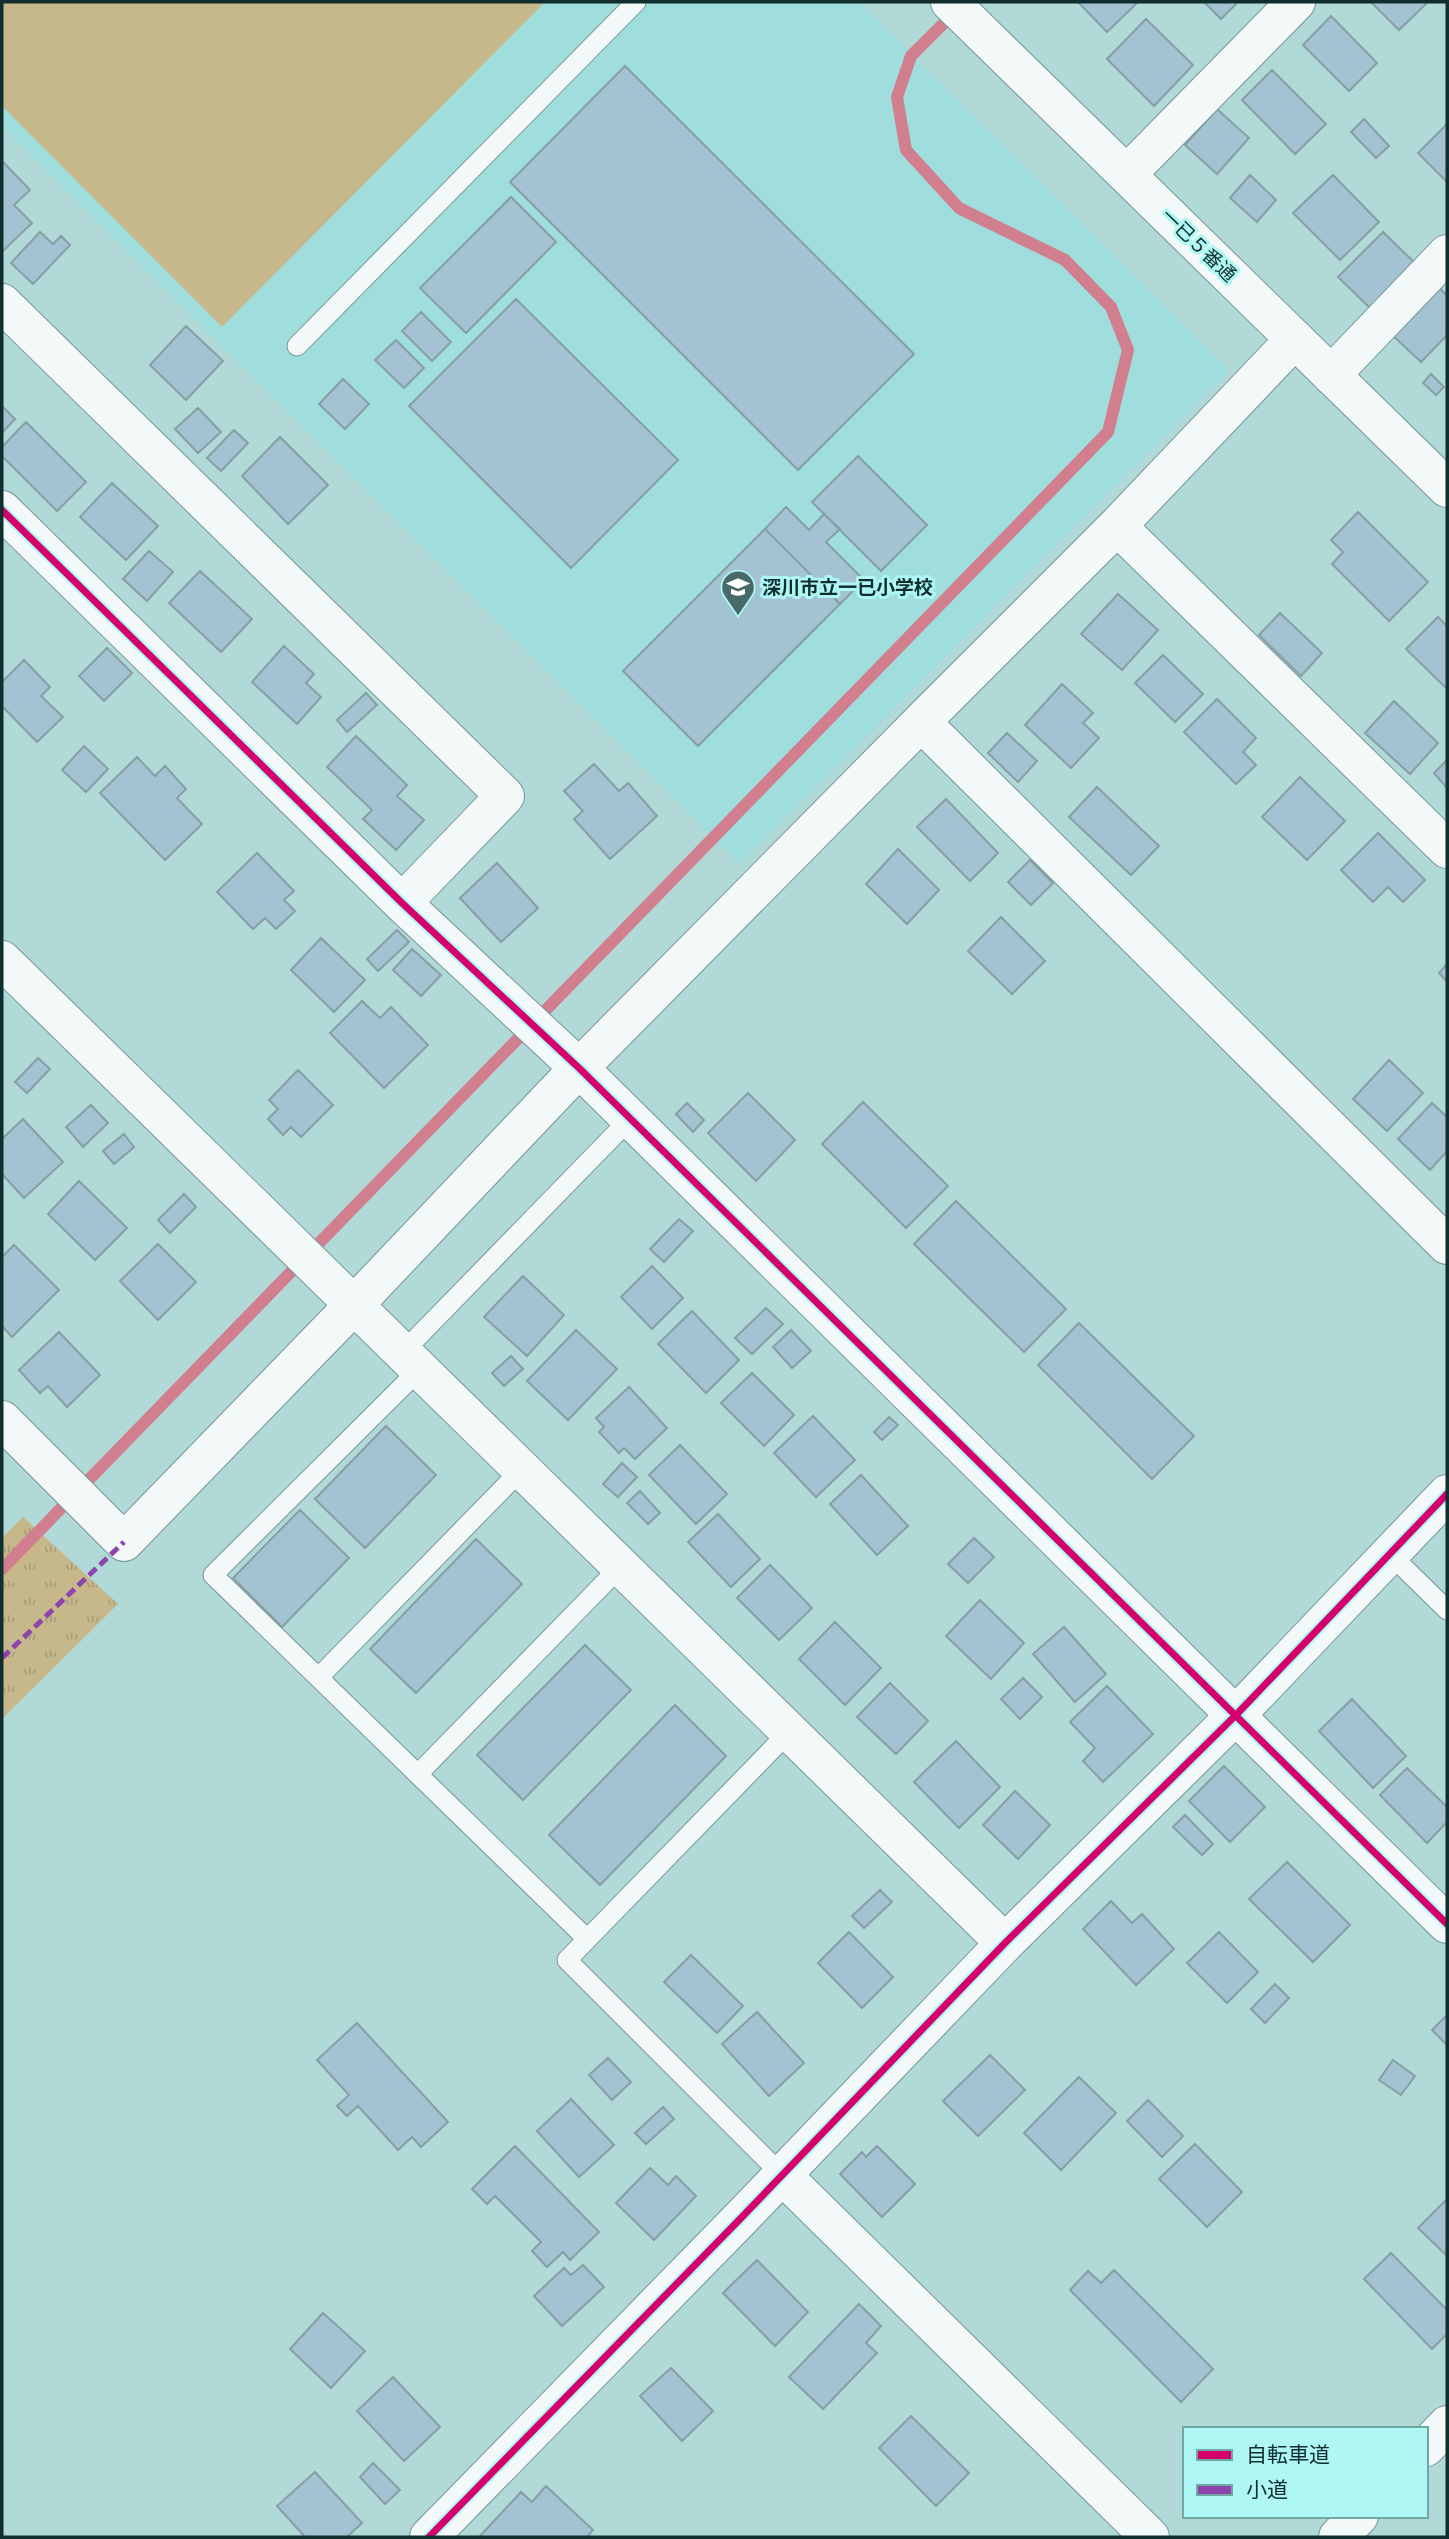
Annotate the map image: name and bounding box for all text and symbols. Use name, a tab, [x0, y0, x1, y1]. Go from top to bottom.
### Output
street label: 一已５番通	[1157, 204, 1241, 286]
school or university icon: 深川市立一已小学校	[719, 568, 757, 617]
place label: 深川市立一已小学校	[762, 576, 933, 598]
legend	[1183, 2427, 1428, 2518]
text: 自転車道	[1246, 2442, 1330, 2467]
text: 小道	[1246, 2477, 1288, 2502]

